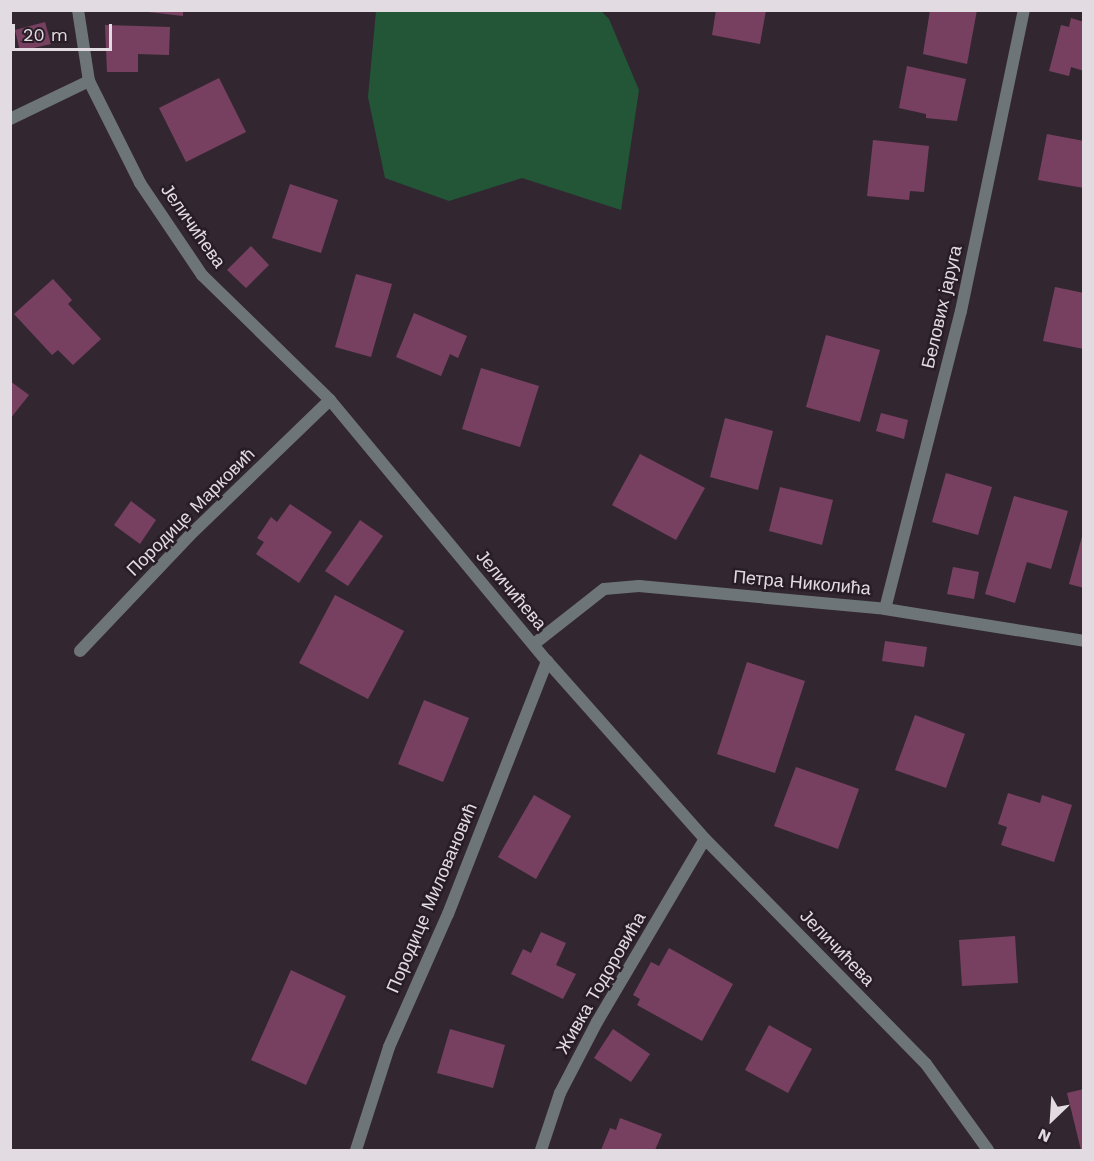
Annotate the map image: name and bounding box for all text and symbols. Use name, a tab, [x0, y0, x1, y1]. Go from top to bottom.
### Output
scale bar	[15, 12, 116, 50]
text: 20 m	[23, 24, 68, 45]
street label: Јеличићева	[156, 180, 230, 272]
street label: Белових јаруга	[917, 243, 967, 371]
street label: Породице Марковић	[122, 443, 260, 581]
street label: Јеличићева	[471, 546, 551, 634]
street label: Петра Николића	[732, 566, 872, 600]
street label: Породице Миловановић	[382, 800, 482, 996]
street label: Јеличићева	[795, 905, 879, 991]
street label: Живка Тодоровића	[552, 908, 650, 1058]
north arrow	[1022, 1089, 1082, 1149]
text: N	[1035, 1125, 1054, 1147]

